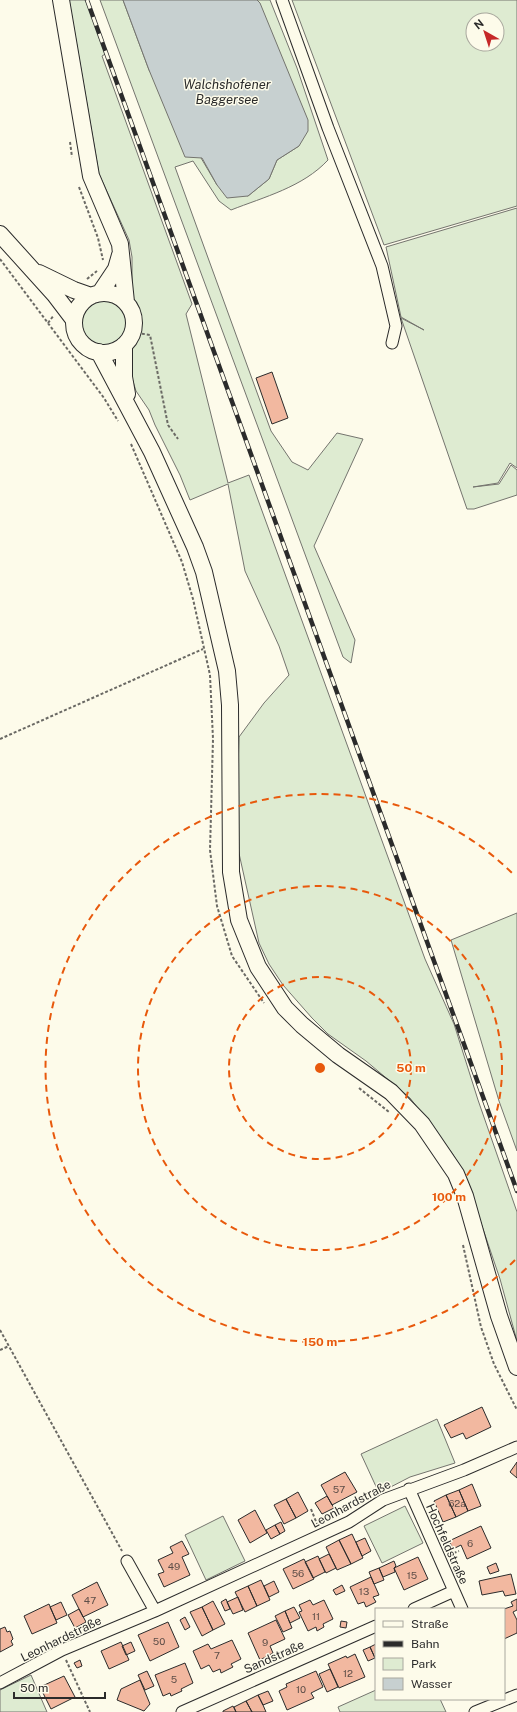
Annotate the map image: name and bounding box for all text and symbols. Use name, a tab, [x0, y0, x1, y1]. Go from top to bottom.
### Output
north arrow	[465, 12, 505, 52]
text: N	[472, 17, 486, 32]
water label: Walchshofener Baggersee	[183, 77, 271, 107]
centre of rings	[313, 1061, 327, 1075]
text: 50 m	[396, 1061, 426, 1075]
text: 100 m	[432, 1190, 466, 1204]
text: 150 m	[303, 1335, 337, 1349]
street label: Leonhardstraße	[309, 1477, 393, 1531]
house number: 57	[333, 1483, 345, 1495]
house number: 62a	[448, 1497, 466, 1509]
street label: Hochfeldstraße	[423, 1502, 471, 1587]
house number: 6	[467, 1537, 473, 1549]
house number: 49	[168, 1560, 180, 1572]
house number: 56	[292, 1567, 304, 1579]
house number: 15	[407, 1569, 417, 1581]
house number: 13	[359, 1585, 369, 1597]
house number: 47	[84, 1594, 96, 1606]
legend	[375, 1608, 505, 1700]
house number: 11	[312, 1610, 320, 1622]
street label: Leonhardstraße	[18, 1613, 104, 1665]
text: Straße	[411, 1617, 449, 1631]
house number: 50	[153, 1635, 165, 1647]
house number: 9	[262, 1636, 268, 1648]
street label: Sandstraße	[242, 1637, 306, 1676]
text: Bahn	[411, 1637, 440, 1651]
house number: 7	[214, 1649, 220, 1661]
text: Park	[411, 1657, 437, 1671]
house number: 12	[343, 1667, 353, 1679]
house number: 5	[171, 1673, 177, 1685]
scale bar	[14, 1674, 105, 1700]
text: Wasser	[411, 1677, 452, 1691]
text: 50 m	[20, 1681, 48, 1695]
house number: 10	[296, 1683, 306, 1695]

